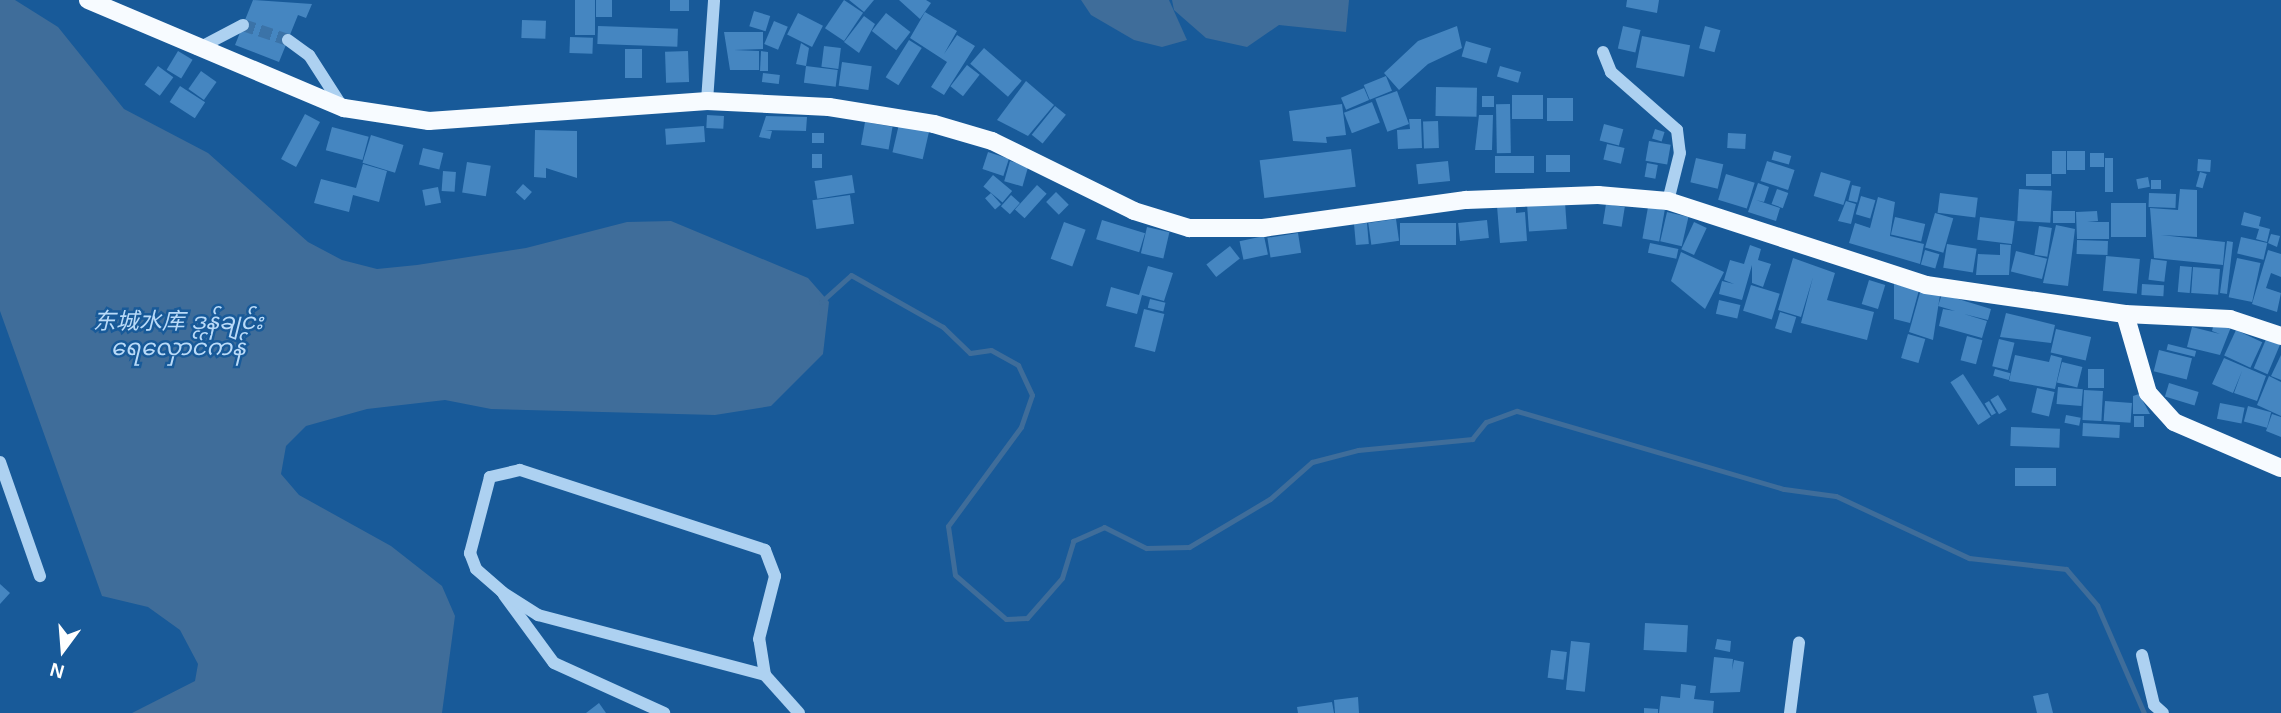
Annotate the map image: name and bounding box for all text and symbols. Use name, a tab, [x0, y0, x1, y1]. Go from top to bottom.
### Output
water label: 东城水库 ဒွန်ချင်း ရေလှောင်ကန်	[93, 307, 263, 361]
north arrow	[28, 615, 98, 685]
text: N	[48, 659, 67, 683]

